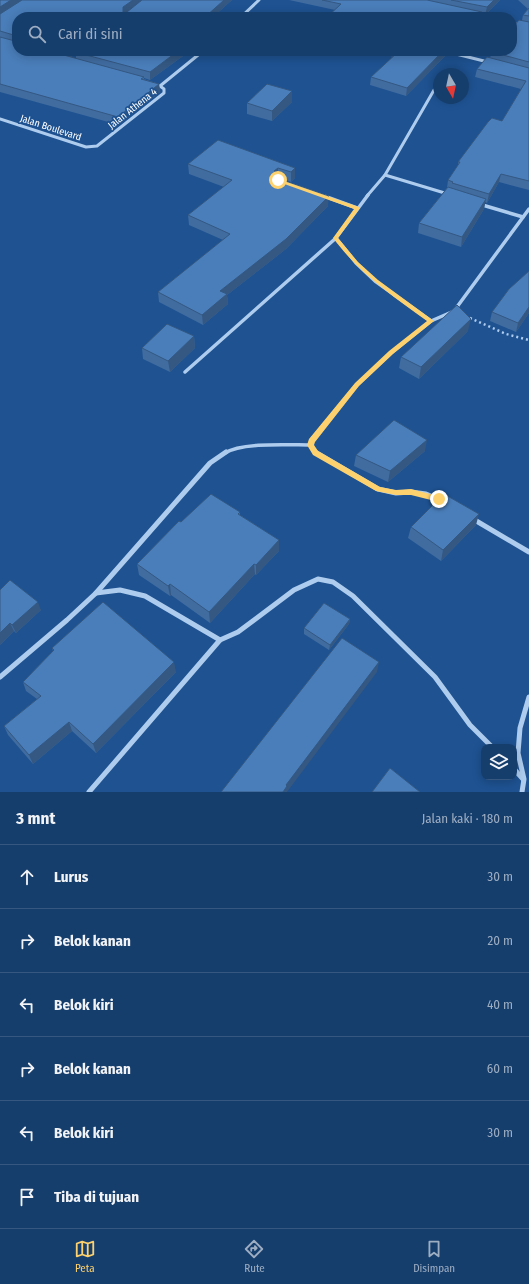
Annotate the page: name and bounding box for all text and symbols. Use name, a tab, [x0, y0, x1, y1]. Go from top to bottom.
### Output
search box	[12, 12, 517, 56]
icon: search	[26, 23, 48, 45]
text: Cari di sini	[58, 25, 123, 43]
north arrow	[433, 68, 469, 104]
street label: Jalan Athena 4	[106, 86, 160, 132]
street label: Jalan Boulevard	[18, 112, 83, 144]
route start	[269, 171, 287, 189]
route end	[430, 490, 448, 508]
map controls	[481, 744, 517, 780]
button: layers	[481, 744, 517, 780]
text: 3 mnt	[16, 808, 55, 829]
text: Jalan kaki · 180 m	[422, 811, 513, 826]
icon: ahead	[16, 866, 38, 888]
text: Lurus	[54, 868, 88, 886]
text: 30 m	[487, 869, 513, 884]
icon: right	[16, 930, 38, 952]
text: Belok kanan	[54, 932, 131, 950]
text: 20 m	[487, 933, 513, 948]
icon: left	[16, 994, 38, 1016]
text: Belok kiri	[54, 996, 114, 1014]
text: 40 m	[487, 997, 513, 1012]
icon: right	[16, 1058, 38, 1080]
text: Belok kanan	[54, 1060, 131, 1078]
text: 60 m	[487, 1061, 513, 1076]
icon: left	[16, 1122, 38, 1144]
text: Belok kiri	[54, 1124, 114, 1142]
text: 30 m	[487, 1125, 513, 1140]
icon: arrive	[16, 1186, 38, 1208]
text: Tiba di tujuan	[54, 1188, 139, 1206]
tab: Peta	[74, 1238, 96, 1275]
tab: Rute	[243, 1238, 265, 1275]
tab: Disimpan	[413, 1238, 455, 1275]

